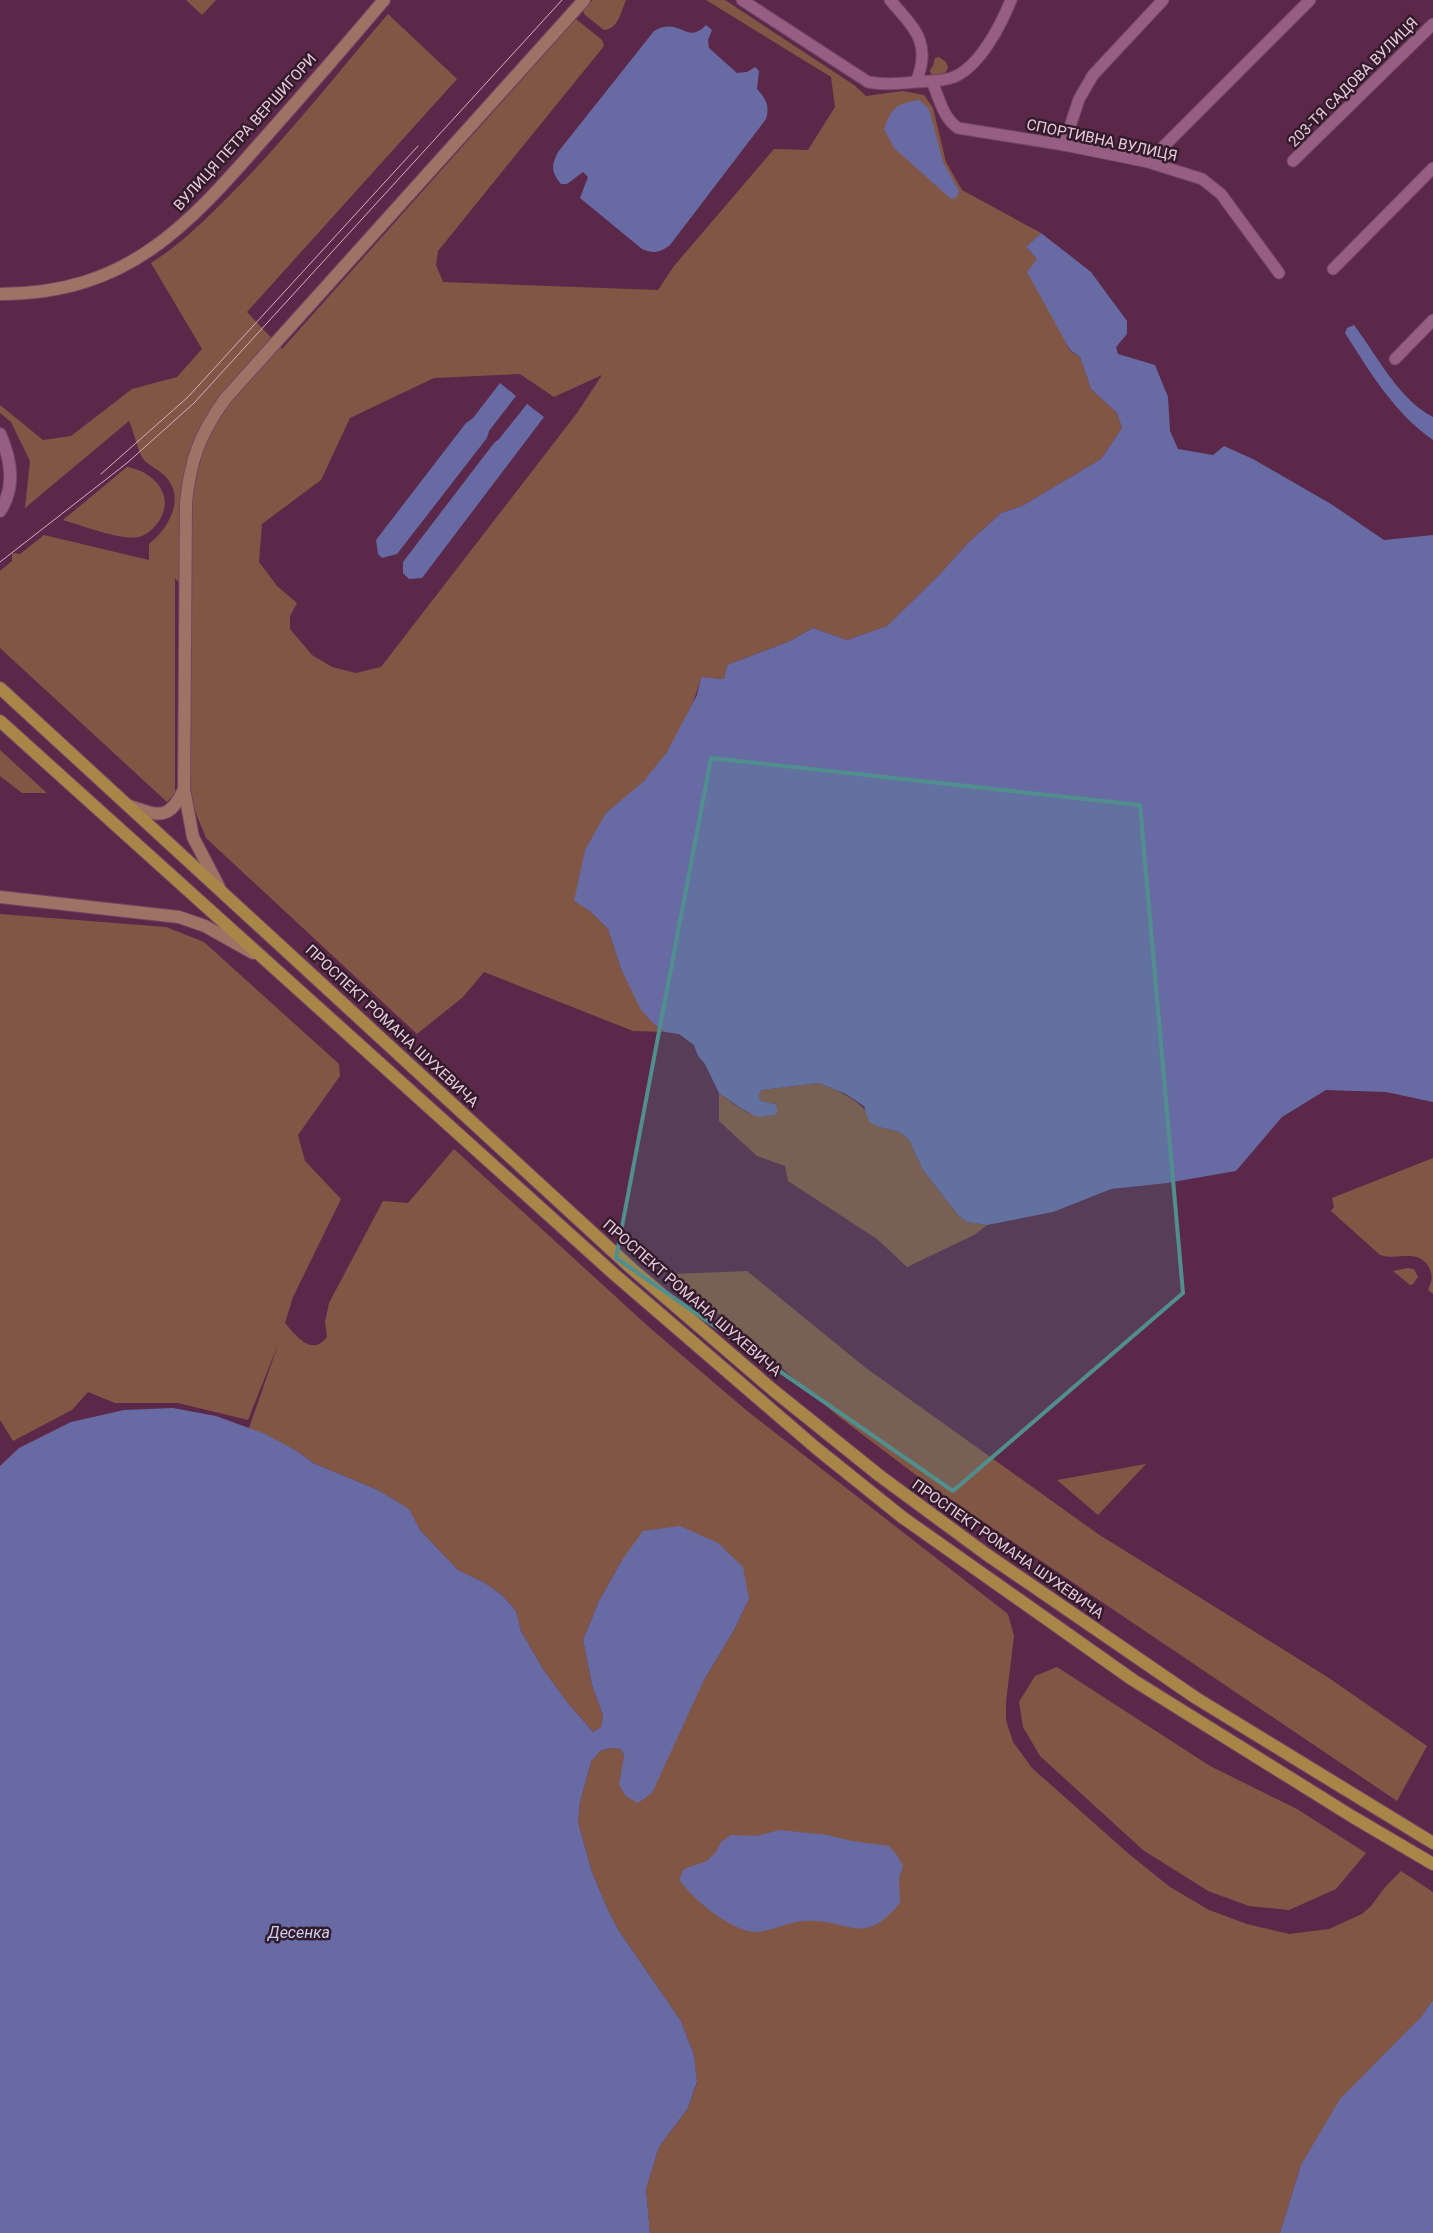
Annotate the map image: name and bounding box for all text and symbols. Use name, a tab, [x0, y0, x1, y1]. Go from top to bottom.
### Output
street label: 203-ТЯ САДОВА ВУЛИЦЯ	[1284, 13, 1422, 151]
street label: ВУЛИЦЯ ПЕТРА ВЕРШИГОРИ	[170, 50, 320, 214]
street label: СПОРТИВНА ВУЛИЦЯ	[1025, 115, 1179, 165]
street label: ПРОСПЕКТ РОМАНА ШУХЕВИЧА	[302, 941, 482, 1111]
street label: ПРОСПЕКТ РОМАНА ШУХЕВИЧА	[599, 1216, 785, 1380]
street label: ПРОСПЕКТ РОМАНА ШУХЕВИЧА	[909, 1476, 1108, 1622]
water label: Десенка	[267, 1923, 330, 1942]

